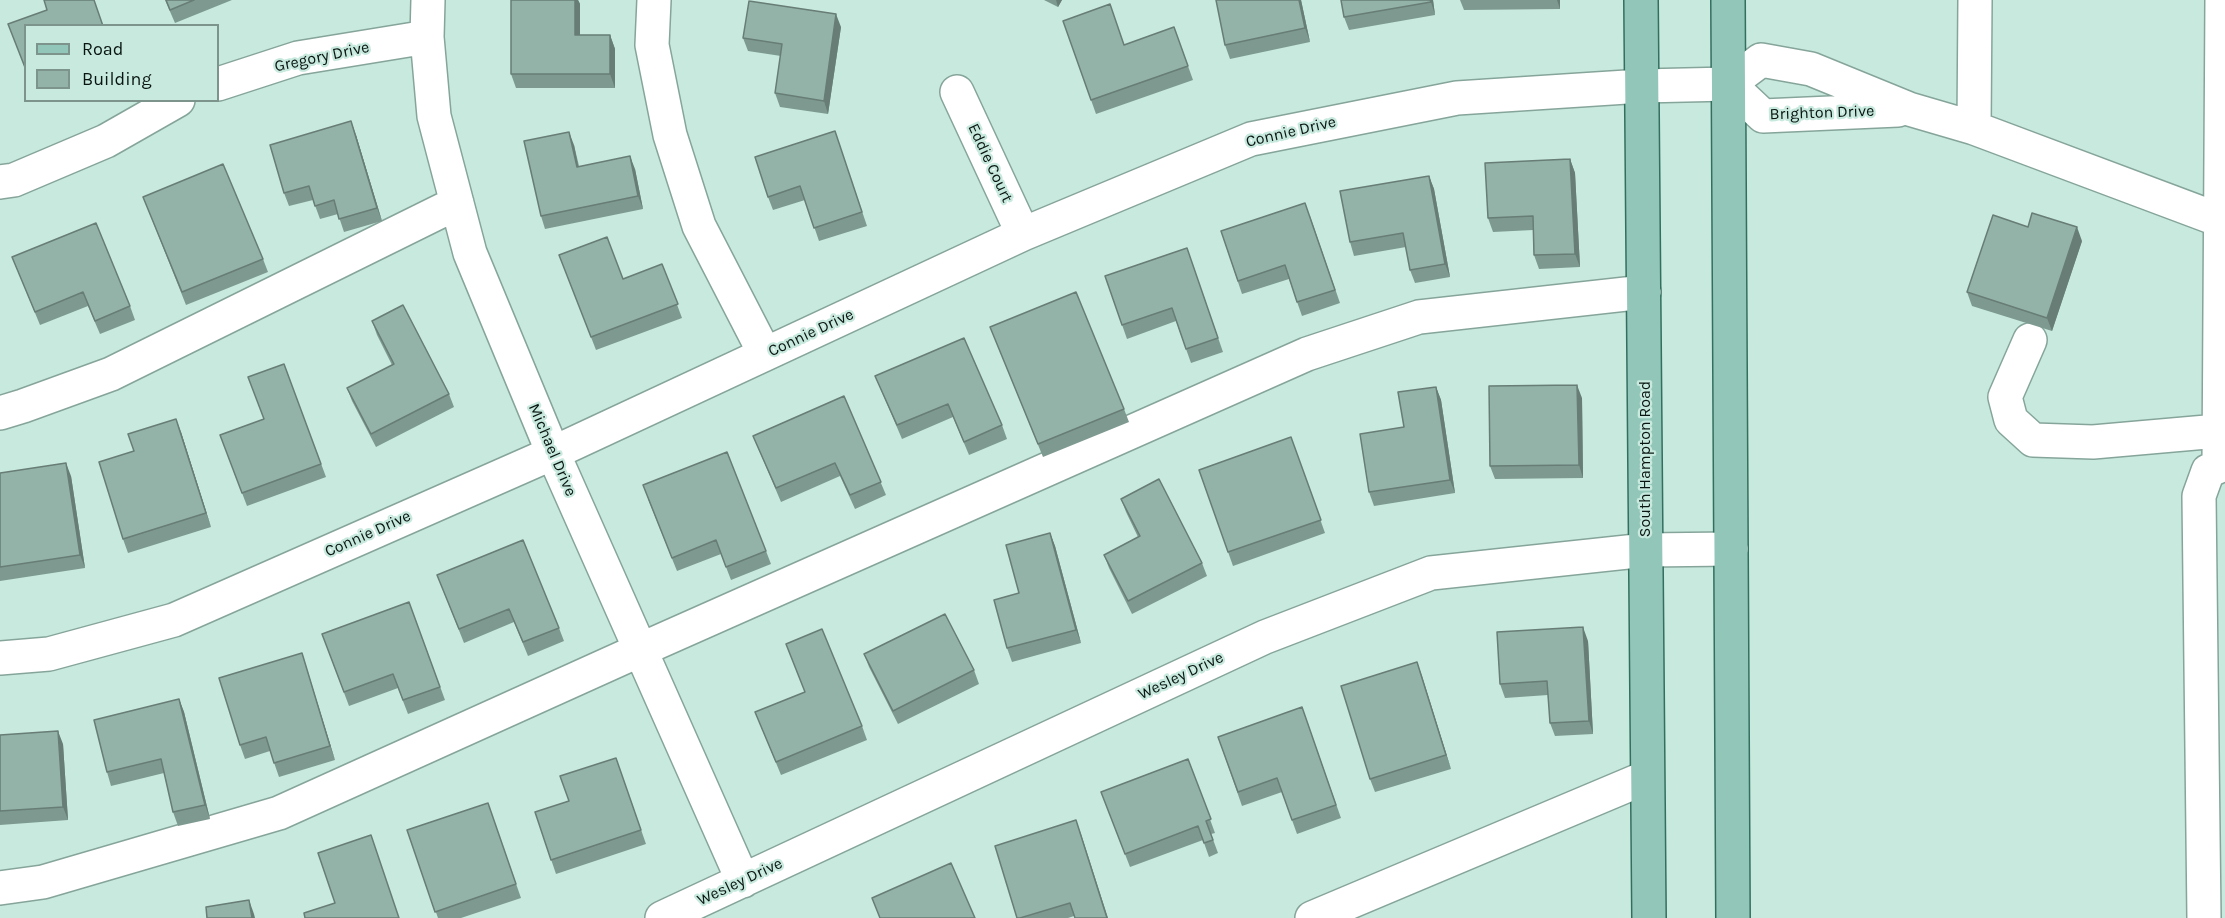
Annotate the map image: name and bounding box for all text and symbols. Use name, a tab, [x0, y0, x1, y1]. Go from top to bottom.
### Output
legend	[24, 24, 219, 102]
text: Road	[82, 38, 123, 60]
street label: Gregory Drive	[273, 38, 371, 76]
text: Building	[82, 68, 152, 90]
street label: Brighton Drive	[1769, 102, 1875, 124]
street label: Connie Drive	[1244, 112, 1338, 152]
street label: Eddie Court	[963, 121, 1017, 205]
street label: Connie Drive	[765, 305, 857, 361]
street label: South Hampton Road	[1635, 381, 1655, 537]
street label: Michael Drive	[524, 401, 580, 499]
street label: Connie Drive	[322, 507, 414, 561]
street label: Wesley Drive	[1135, 648, 1227, 704]
street label: Wesley Drive	[694, 854, 786, 910]

